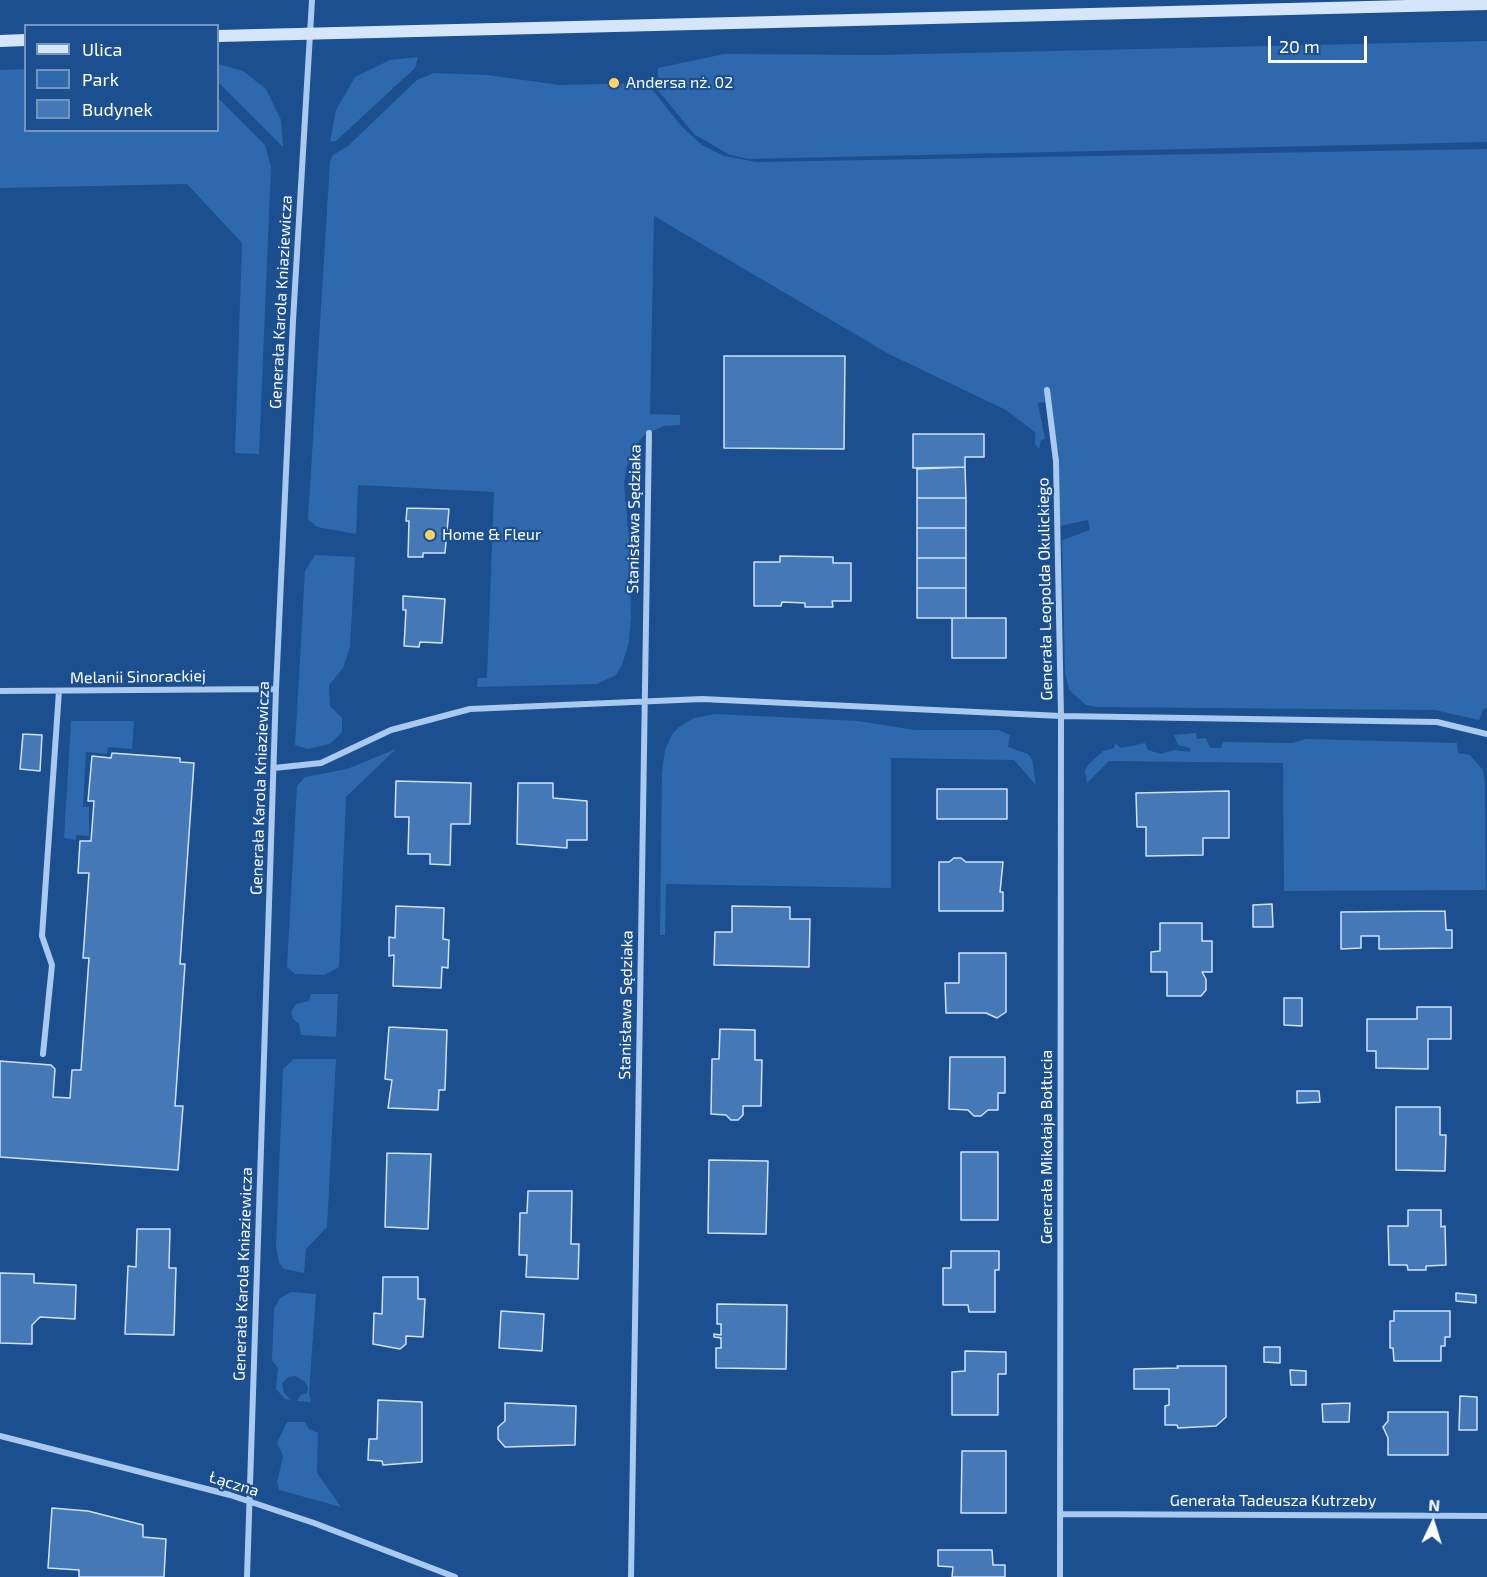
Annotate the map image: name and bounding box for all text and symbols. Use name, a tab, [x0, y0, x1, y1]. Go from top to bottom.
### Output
legend	[24, 24, 219, 132]
scale bar	[1271, 24, 1370, 62]
text: 20 m	[1279, 35, 1320, 57]
text: Ulica	[82, 38, 122, 60]
text: Park	[82, 68, 119, 90]
place label: Andersa nż. 02	[626, 73, 733, 93]
marker: Andersa nż. 02	[607, 76, 621, 90]
text: Budynek	[82, 98, 153, 120]
street label: Generała Karola Kniaziewicza	[266, 195, 296, 409]
street label: Stanisława Sędziaka	[623, 444, 645, 594]
street label: Generała Leopolda Okulickiego	[1033, 477, 1057, 701]
place label: Home & Fleur	[442, 525, 541, 545]
marker: Home & Fleur	[423, 528, 437, 542]
street label: Melanii Sinorackiej	[70, 666, 206, 688]
street label: Generała Karola Kniaziewicza	[247, 681, 273, 895]
street label: Stanisława Sędziaka	[615, 930, 637, 1080]
street label: Generała Mikołaja Bołtucia	[1037, 1050, 1057, 1244]
street label: Generała Karola Kniaziewicza	[230, 1167, 256, 1381]
street label: Łączna	[207, 1467, 261, 1501]
street label: Generała Tadeusza Kutrzeby	[1170, 1491, 1376, 1511]
north arrow	[1403, 1493, 1463, 1553]
text: N	[1428, 1495, 1441, 1514]

